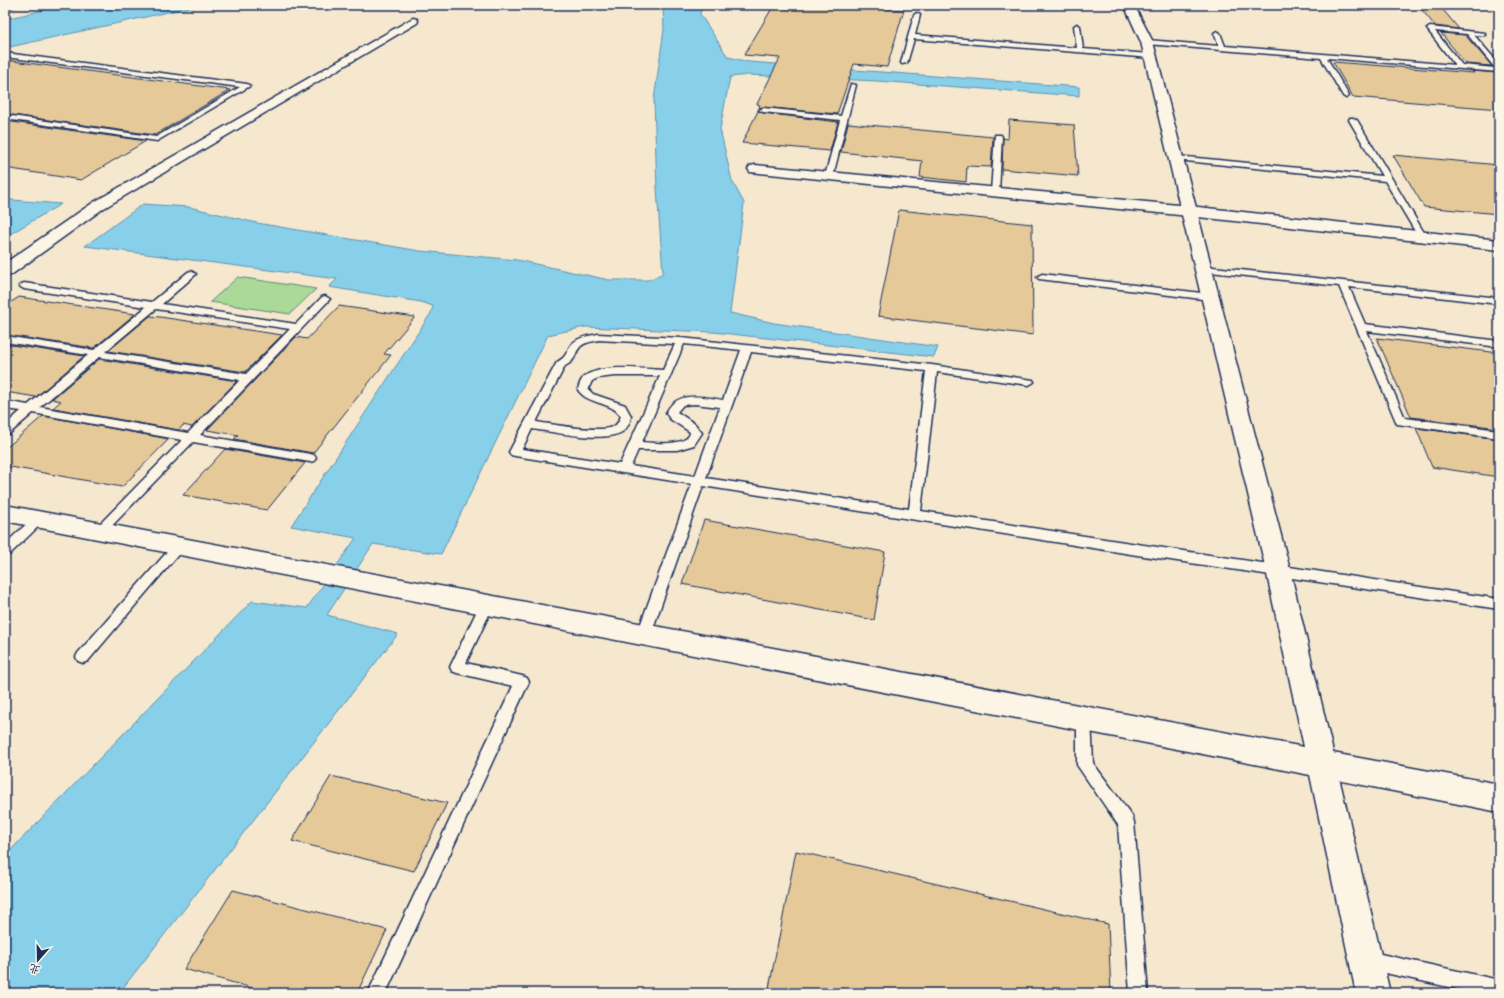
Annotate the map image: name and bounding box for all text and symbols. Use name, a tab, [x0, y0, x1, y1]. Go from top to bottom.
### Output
north arrow	[18, 940, 58, 980]
text: 北	[27, 961, 42, 977]

